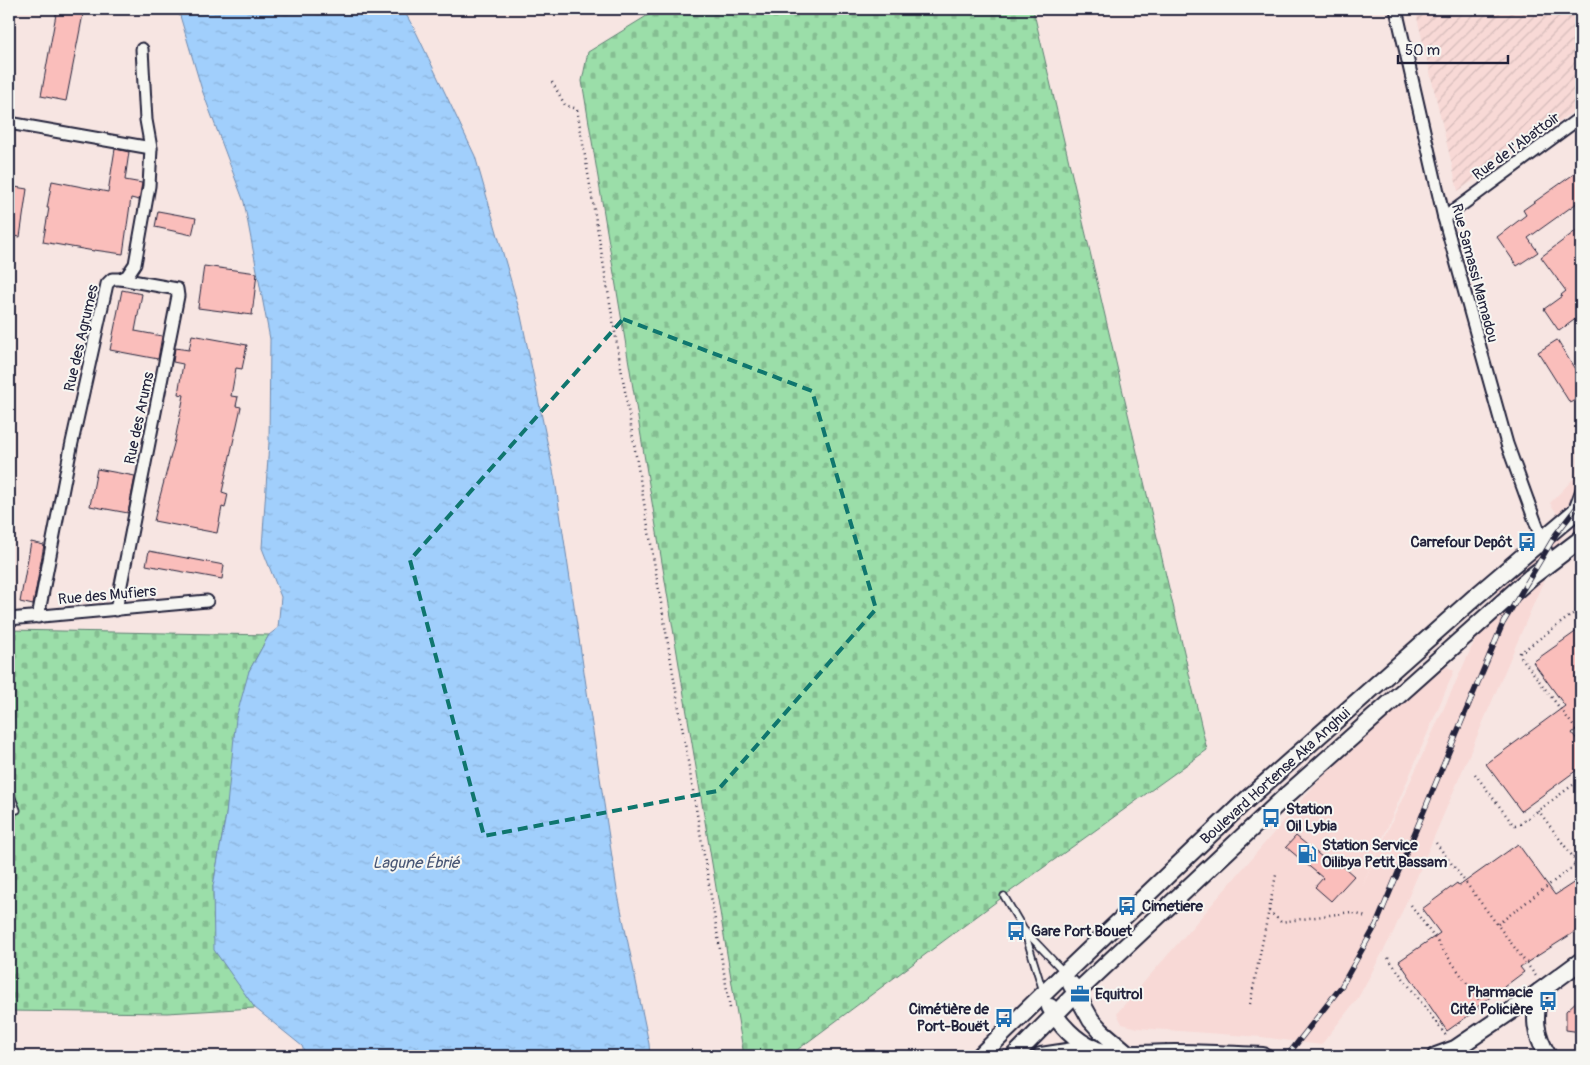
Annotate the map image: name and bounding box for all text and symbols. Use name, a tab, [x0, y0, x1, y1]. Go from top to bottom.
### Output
scale bar	[1398, 32, 1508, 64]
text: 50 m	[1405, 41, 1440, 60]
street label: Rue de l'Abattoir	[1469, 108, 1564, 184]
street label: Rue Samassi Mamadou	[1447, 202, 1502, 345]
street label: Rue des Agrumes	[60, 283, 103, 393]
street label: Rue des Arums	[120, 370, 159, 466]
bus stop icon: Carrefour Depôt	[1516, 531, 1538, 553]
place label: Carrefour Depôt	[1410, 533, 1513, 552]
street label: Rue des Mufiers	[57, 582, 157, 609]
street label: Boulevard Hortense Aka Anghui	[1196, 704, 1355, 849]
place label: Station Oil Lybia	[1286, 800, 1337, 836]
bus stop icon: Station Oil Lybia	[1260, 807, 1282, 829]
place label: Station Service Oilibya Petit Bassam	[1322, 836, 1447, 872]
fuel station icon: Station Service Oilibya Petit Bassam	[1296, 843, 1318, 865]
water label: Lagune Ébrié	[373, 853, 461, 873]
bus stop icon: Cimetiere	[1116, 895, 1138, 917]
place label: Cimetiere	[1142, 897, 1203, 916]
bus stop icon: Gare Port Bouet	[1005, 920, 1027, 942]
place label: Gare Port Bouet	[1031, 922, 1133, 941]
office icon: Equitrol	[1069, 983, 1091, 1005]
place label: Pharmacie Cité Policière	[1450, 983, 1534, 1019]
place label: Equitrol	[1095, 985, 1143, 1004]
bus stop icon: Pharmacie Cité Policière	[1537, 990, 1559, 1012]
place label: Cimétière de Port-Bouët	[909, 1000, 990, 1036]
bus stop icon: Cimétière de Port-Bouët	[993, 1007, 1015, 1029]

